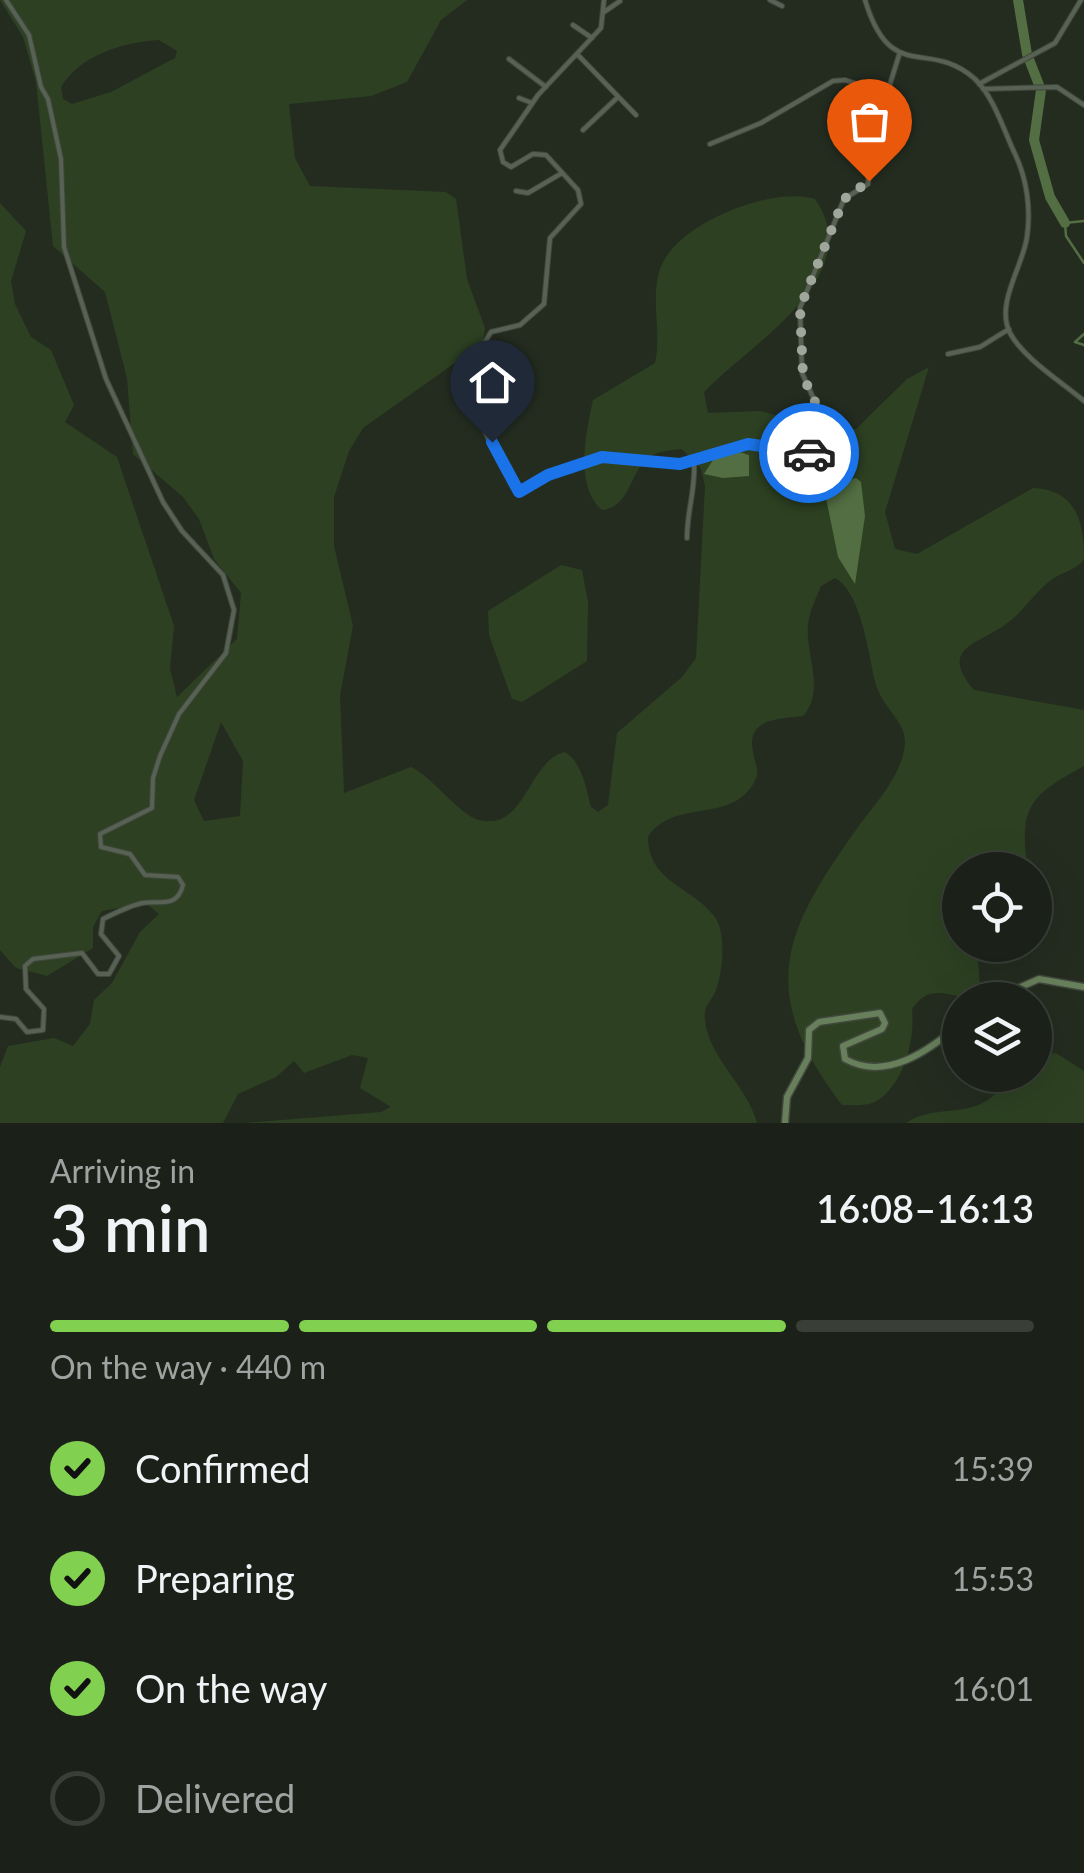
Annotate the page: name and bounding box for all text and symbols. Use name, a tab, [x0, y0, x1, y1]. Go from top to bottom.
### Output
pin	[827, 79, 912, 182]
icon: bag	[842, 94, 897, 149]
pin	[450, 340, 535, 443]
icon: home	[465, 355, 520, 410]
courier	[759, 403, 859, 503]
icon: car	[782, 426, 837, 481]
map controls	[942, 852, 1052, 1092]
button: locate	[942, 852, 1052, 962]
button: layers	[942, 982, 1052, 1092]
text: Arriving in	[50, 1151, 195, 1190]
text: 16:08–16:13	[816, 1185, 1034, 1231]
text: 3 min	[50, 1188, 210, 1266]
text: On the way · 440 m	[50, 1347, 326, 1386]
icon: check	[50, 1441, 105, 1496]
text: Confirmed	[135, 1445, 311, 1491]
text: 15:39	[952, 1449, 1034, 1488]
icon: check	[50, 1551, 105, 1606]
text: Preparing	[135, 1555, 295, 1601]
text: 15:53	[952, 1559, 1034, 1598]
icon: check	[50, 1661, 105, 1716]
text: On the way	[135, 1665, 327, 1711]
text: 16:01	[952, 1669, 1034, 1708]
text: Delivered	[135, 1775, 295, 1821]

